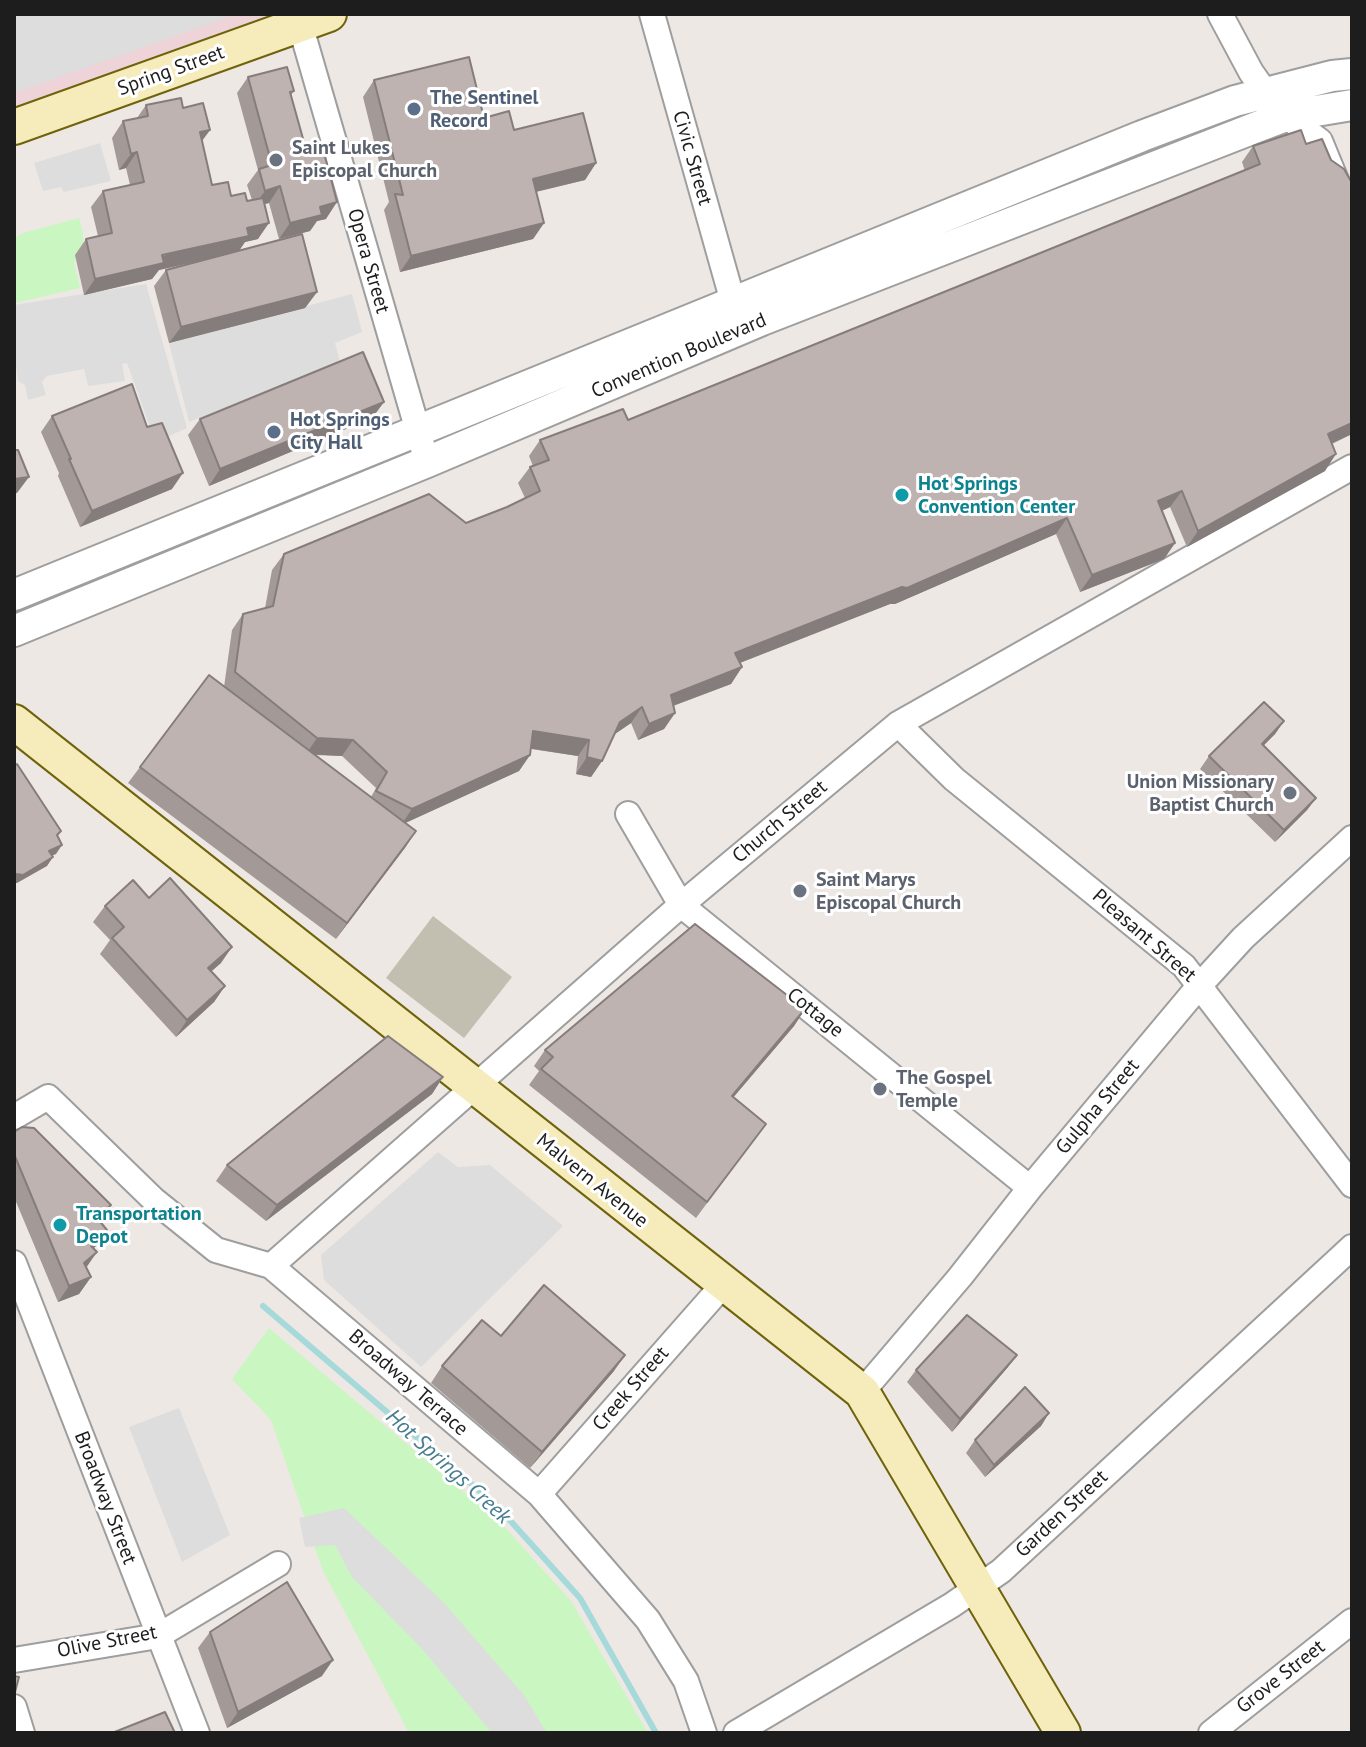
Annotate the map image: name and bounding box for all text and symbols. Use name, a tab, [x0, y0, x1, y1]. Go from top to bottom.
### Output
street label: Spring Street	[114, 41, 228, 101]
place label: The Sentinel Record	[430, 86, 538, 133]
marker: The Sentinel Record	[405, 100, 423, 118]
street label: Civic Street	[667, 108, 717, 208]
place label: Saint Lukes Episcopal Church	[292, 136, 437, 183]
marker: Saint Lukes Episcopal Church	[267, 151, 285, 169]
street label: Opera Street	[342, 206, 394, 316]
street label: Convention Boulevard	[588, 308, 770, 404]
place label: Hot Springs City Hall	[290, 408, 390, 455]
marker: Hot Springs City Hall	[265, 423, 283, 441]
place label: Hot Springs Convention Center	[918, 472, 1075, 519]
marker: Hot Springs Convention Center	[893, 486, 911, 504]
place label: Union Missionary Baptist Church	[1127, 770, 1274, 817]
street label: Church Street	[728, 775, 832, 869]
marker: Union Missionary Baptist Church	[1281, 784, 1299, 802]
place label: Saint Marys Episcopal Church	[816, 868, 961, 915]
marker: Saint Marys Episcopal Church	[791, 882, 809, 900]
street label: Pleasant Street	[1087, 884, 1201, 988]
street label: Cottage	[782, 983, 848, 1043]
street label: Gulpha Street	[1051, 1054, 1145, 1160]
place label: The Gospel Temple	[896, 1066, 992, 1113]
marker: The Gospel Temple	[871, 1080, 889, 1098]
street label: Malvern Avenue	[531, 1129, 653, 1233]
place label: Transportation Depot	[76, 1202, 202, 1249]
marker: Transportation Depot	[51, 1216, 69, 1234]
street label: Broadway Terrace	[343, 1325, 473, 1441]
street label: Creek Street	[588, 1342, 674, 1436]
water label: Hot Springs Creek	[380, 1404, 516, 1530]
street label: Broadway Street	[69, 1428, 141, 1568]
street label: Garden Street	[1011, 1465, 1113, 1563]
street label: Olive Street	[55, 1621, 159, 1663]
street label: Grove Street	[1232, 1635, 1330, 1719]

